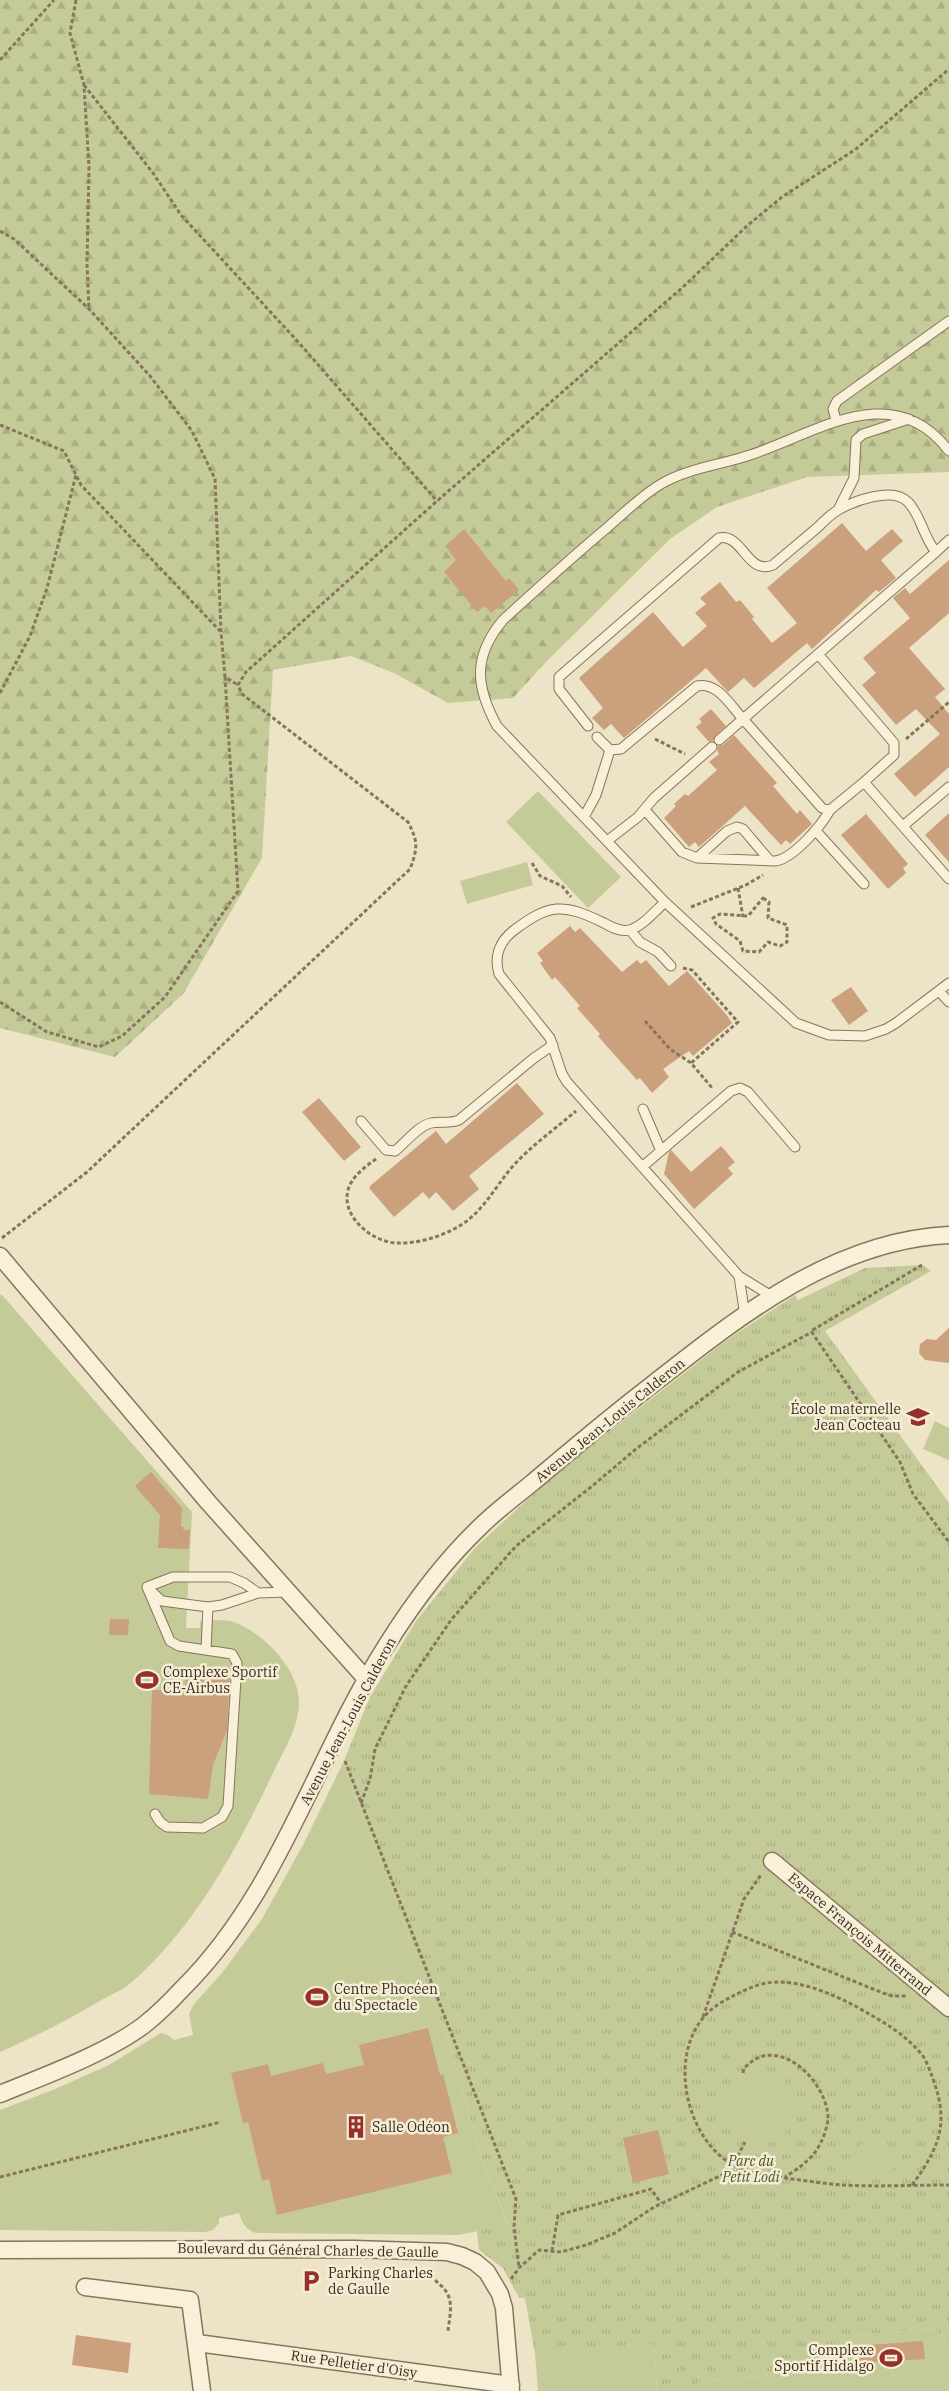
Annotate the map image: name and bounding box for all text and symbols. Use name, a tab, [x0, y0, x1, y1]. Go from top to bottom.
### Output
street label: Avenue Jean-Louis Calderon	[531, 1354, 689, 1486]
place label: École maternelle Jean Cocteau	[790, 1399, 901, 1434]
school or university icon: École maternelle Jean Cocteau	[905, 1404, 931, 1430]
street label: Avenue Jean-Louis Calderon	[296, 1634, 400, 1808]
place label: Complexe Sportif CE-Airbus	[163, 1663, 278, 1697]
sports icon: Complexe Sportif CE-Airbus	[134, 1667, 160, 1693]
street label: Espace François Mitterrand	[784, 1869, 936, 2000]
place label: Centre Phocéen du Spectacle	[334, 1980, 438, 2014]
sports icon: Centre Phocéen du Spectacle	[304, 1984, 330, 2010]
building icon: Salle Odéon	[343, 2114, 369, 2140]
place label: Salle Odéon	[372, 2118, 450, 2136]
park label: Parc du Petit Lodi	[721, 2152, 781, 2186]
street label: Boulevard du Général Charles de Gaulle	[177, 2239, 439, 2261]
place label: Parking Charles de Gaulle	[328, 2264, 433, 2298]
parking icon: Parking Charles de Gaulle	[298, 2268, 324, 2294]
place label: Complexe Sportif Hidalgo	[774, 2341, 874, 2375]
sports icon: Complexe Sportif Hidalgo	[878, 2345, 904, 2371]
street label: Rue Pelletier d'Oisy	[290, 2346, 419, 2382]

